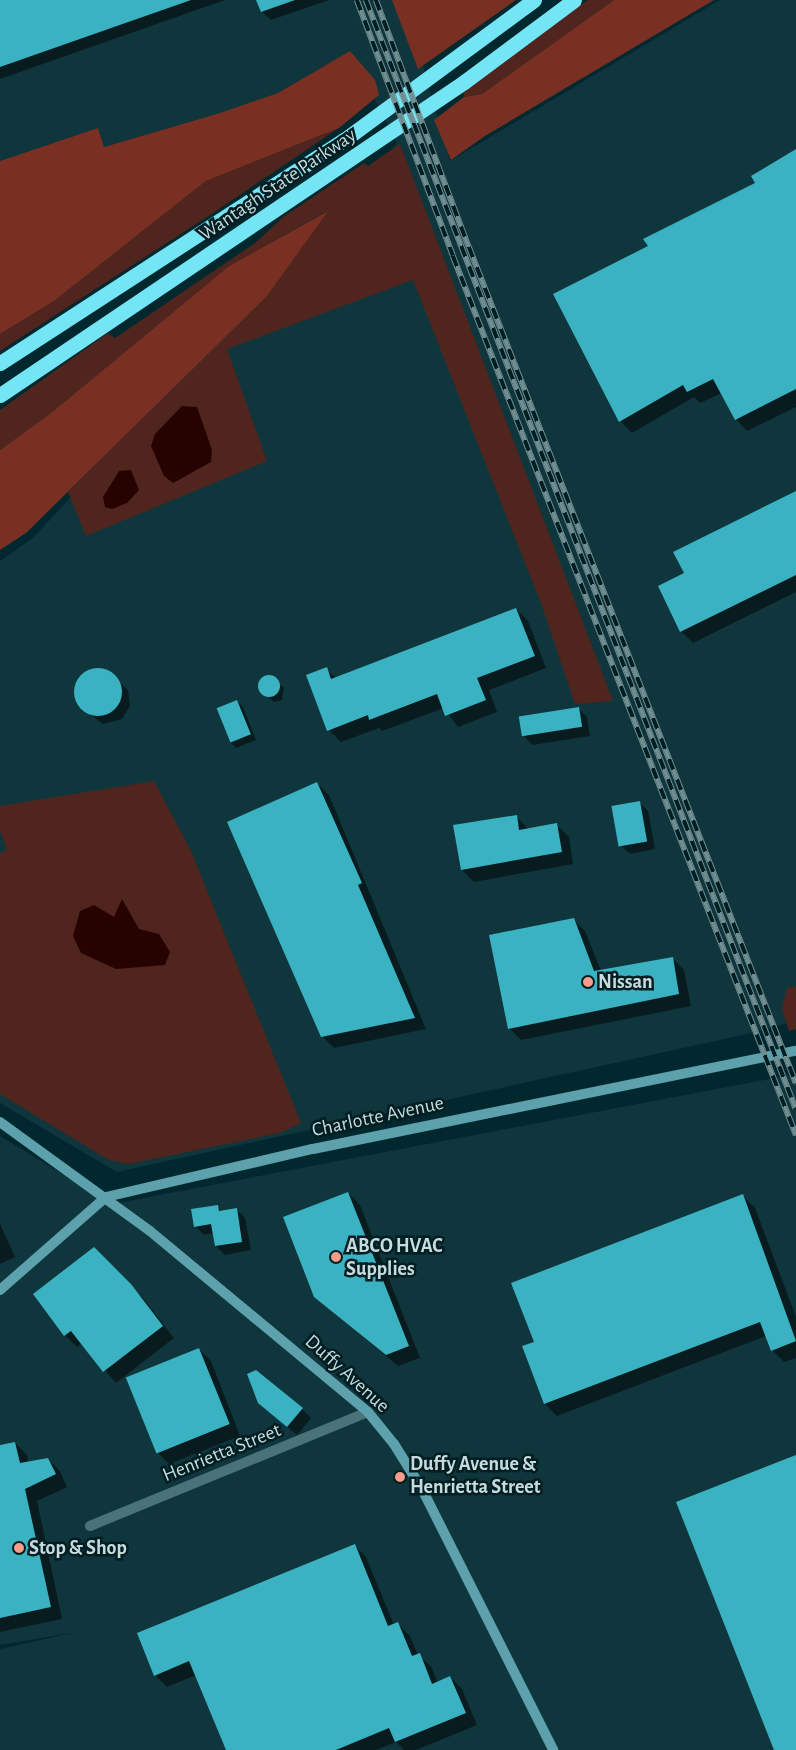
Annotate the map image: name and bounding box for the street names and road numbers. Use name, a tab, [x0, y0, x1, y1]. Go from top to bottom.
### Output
street label: Wantagh State Parkway	[195, 124, 361, 246]
street label: Charlotte Avenue	[310, 1091, 446, 1143]
street label: Duffy Avenue	[300, 1330, 394, 1418]
street label: Henrietta Street	[159, 1418, 285, 1488]

